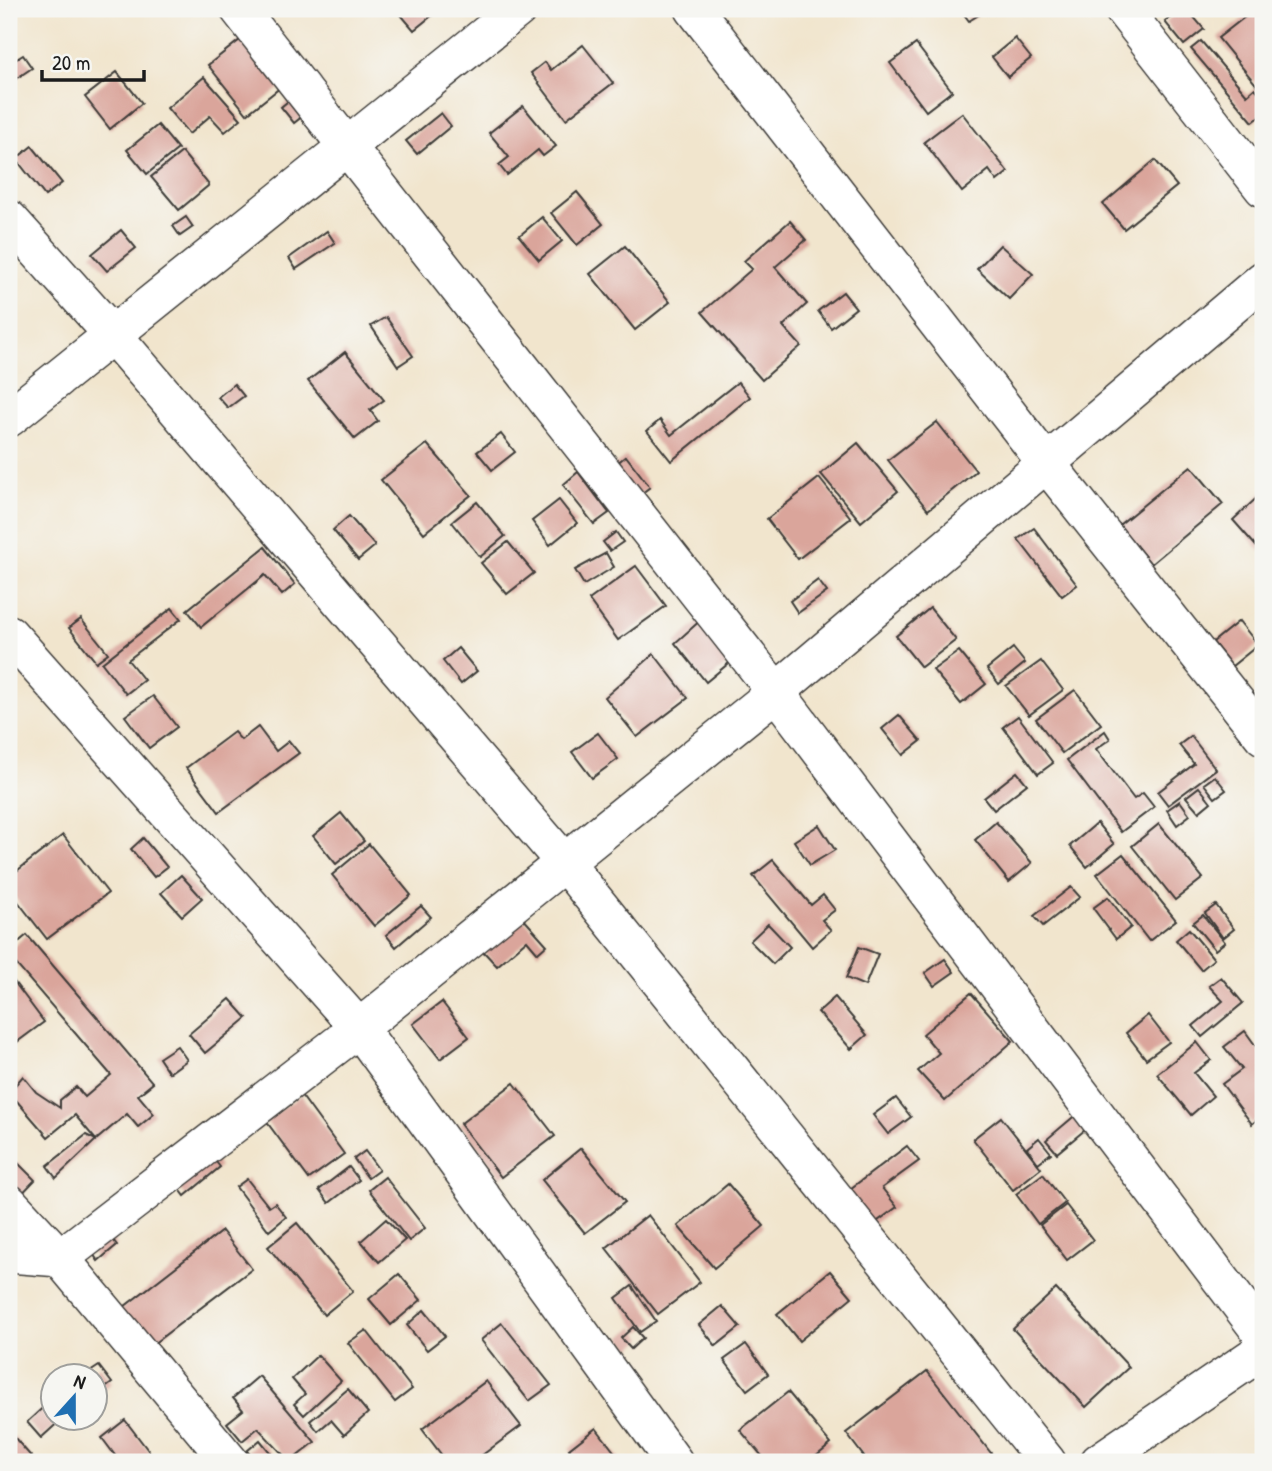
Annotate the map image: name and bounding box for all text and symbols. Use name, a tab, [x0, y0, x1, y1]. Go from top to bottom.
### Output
scale bar	[42, 38, 144, 82]
text: 20 m	[52, 48, 90, 77]
north arrow	[38, 1362, 108, 1432]
text: N	[71, 1367, 89, 1395]

